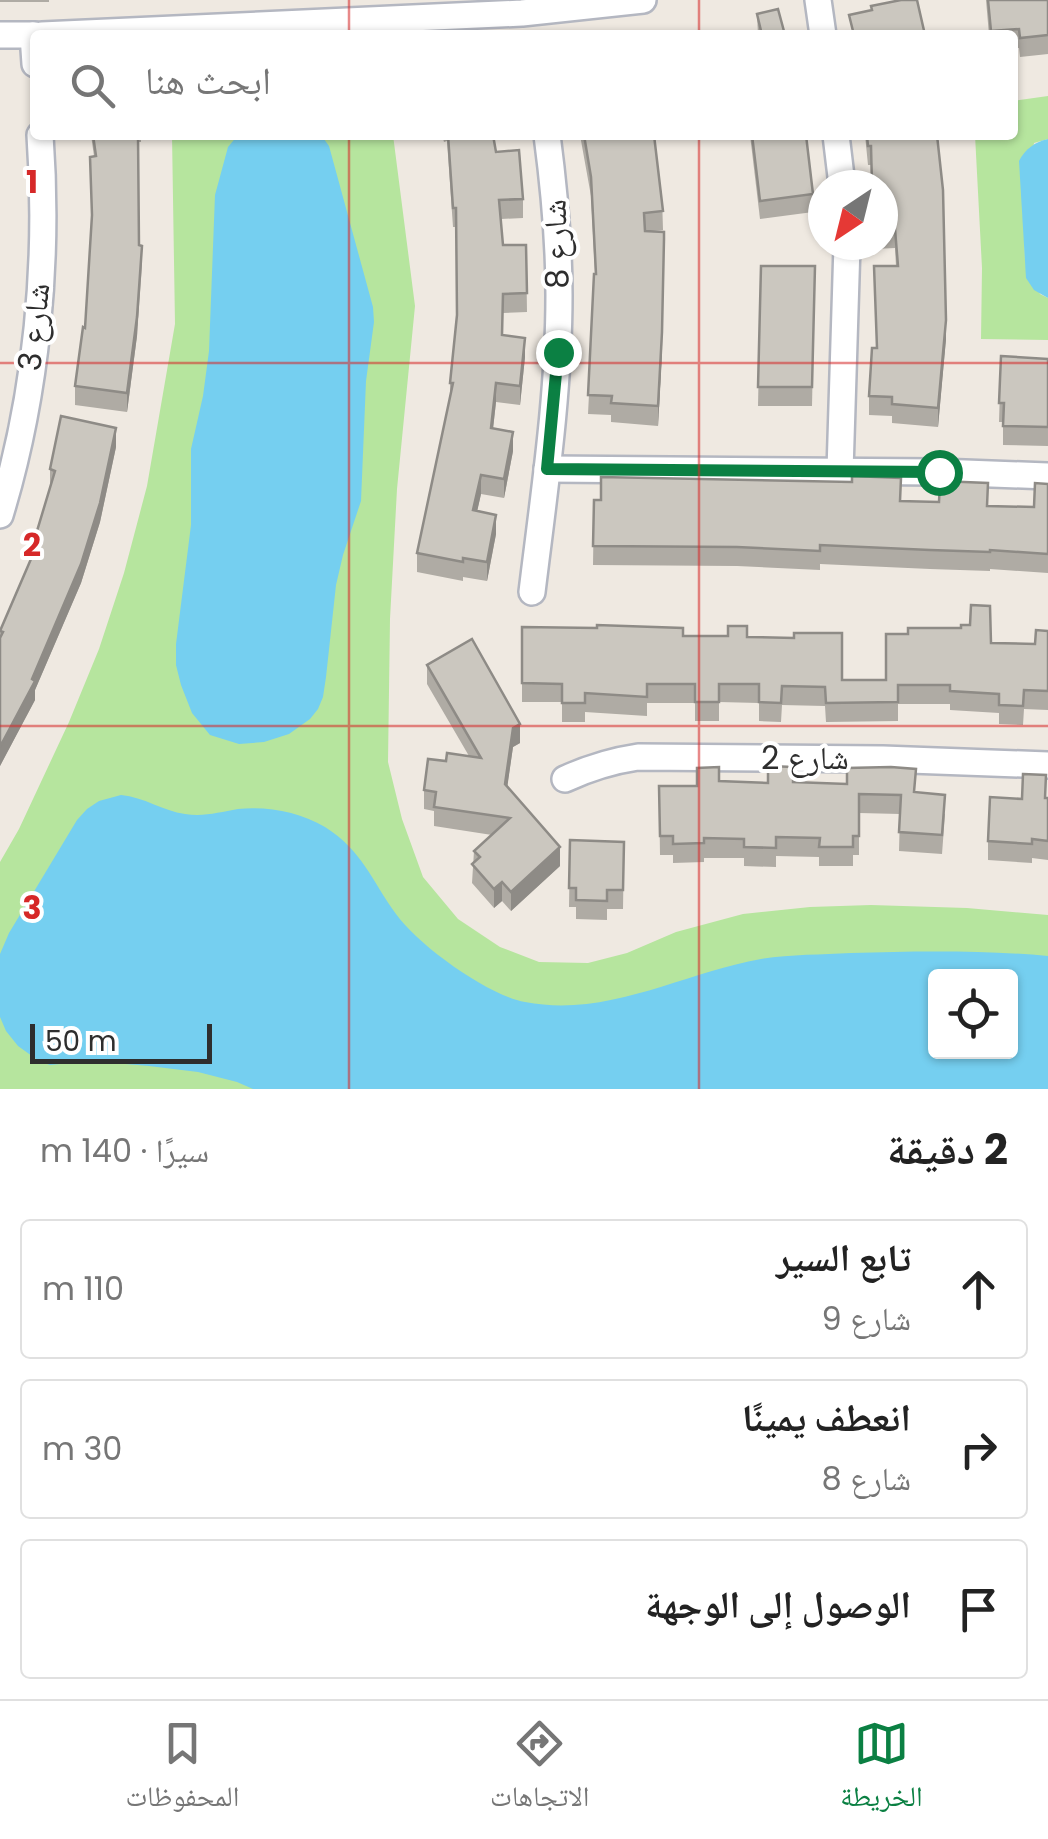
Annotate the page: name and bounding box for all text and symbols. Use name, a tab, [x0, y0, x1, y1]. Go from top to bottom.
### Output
search box	[30, 30, 1018, 140]
text: ابحث هنا	[145, 54, 271, 107]
icon: search	[65, 58, 120, 113]
text: 1	[26, 159, 38, 204]
north arrow	[808, 170, 898, 260]
street label: شارع 8	[531, 198, 580, 290]
street label: شارع 3	[7, 281, 60, 373]
route end	[536, 330, 582, 376]
route start	[917, 450, 963, 496]
text: 2	[23, 522, 41, 567]
street label: شارع 2	[761, 735, 849, 780]
text: 3	[22, 885, 42, 930]
map controls	[928, 969, 1018, 1059]
button: locate	[928, 969, 1018, 1059]
scale bar	[30, 1019, 212, 1064]
text: 50 m	[45, 1022, 116, 1061]
text: 2 دقيقة	[887, 1120, 1008, 1179]
text: سيرًا · 140 m	[40, 1128, 209, 1173]
text: تابع السير	[776, 1231, 911, 1284]
icon: ahead	[951, 1262, 1006, 1317]
text: 110 m	[42, 1266, 124, 1311]
text: شارع 9	[821, 1296, 911, 1341]
text: انعطف يمينًا	[742, 1391, 911, 1444]
icon: right	[951, 1422, 1006, 1477]
text: 30 m	[42, 1426, 122, 1471]
text: شارع 8	[821, 1456, 911, 1501]
text: الوصول إلى الوجهة	[645, 1578, 911, 1631]
icon: arrive	[951, 1582, 1006, 1637]
tab: المحفوظات	[125, 1716, 239, 1824]
tab: الاتجاهات	[490, 1716, 589, 1824]
tab: الخريطة	[840, 1716, 923, 1824]

